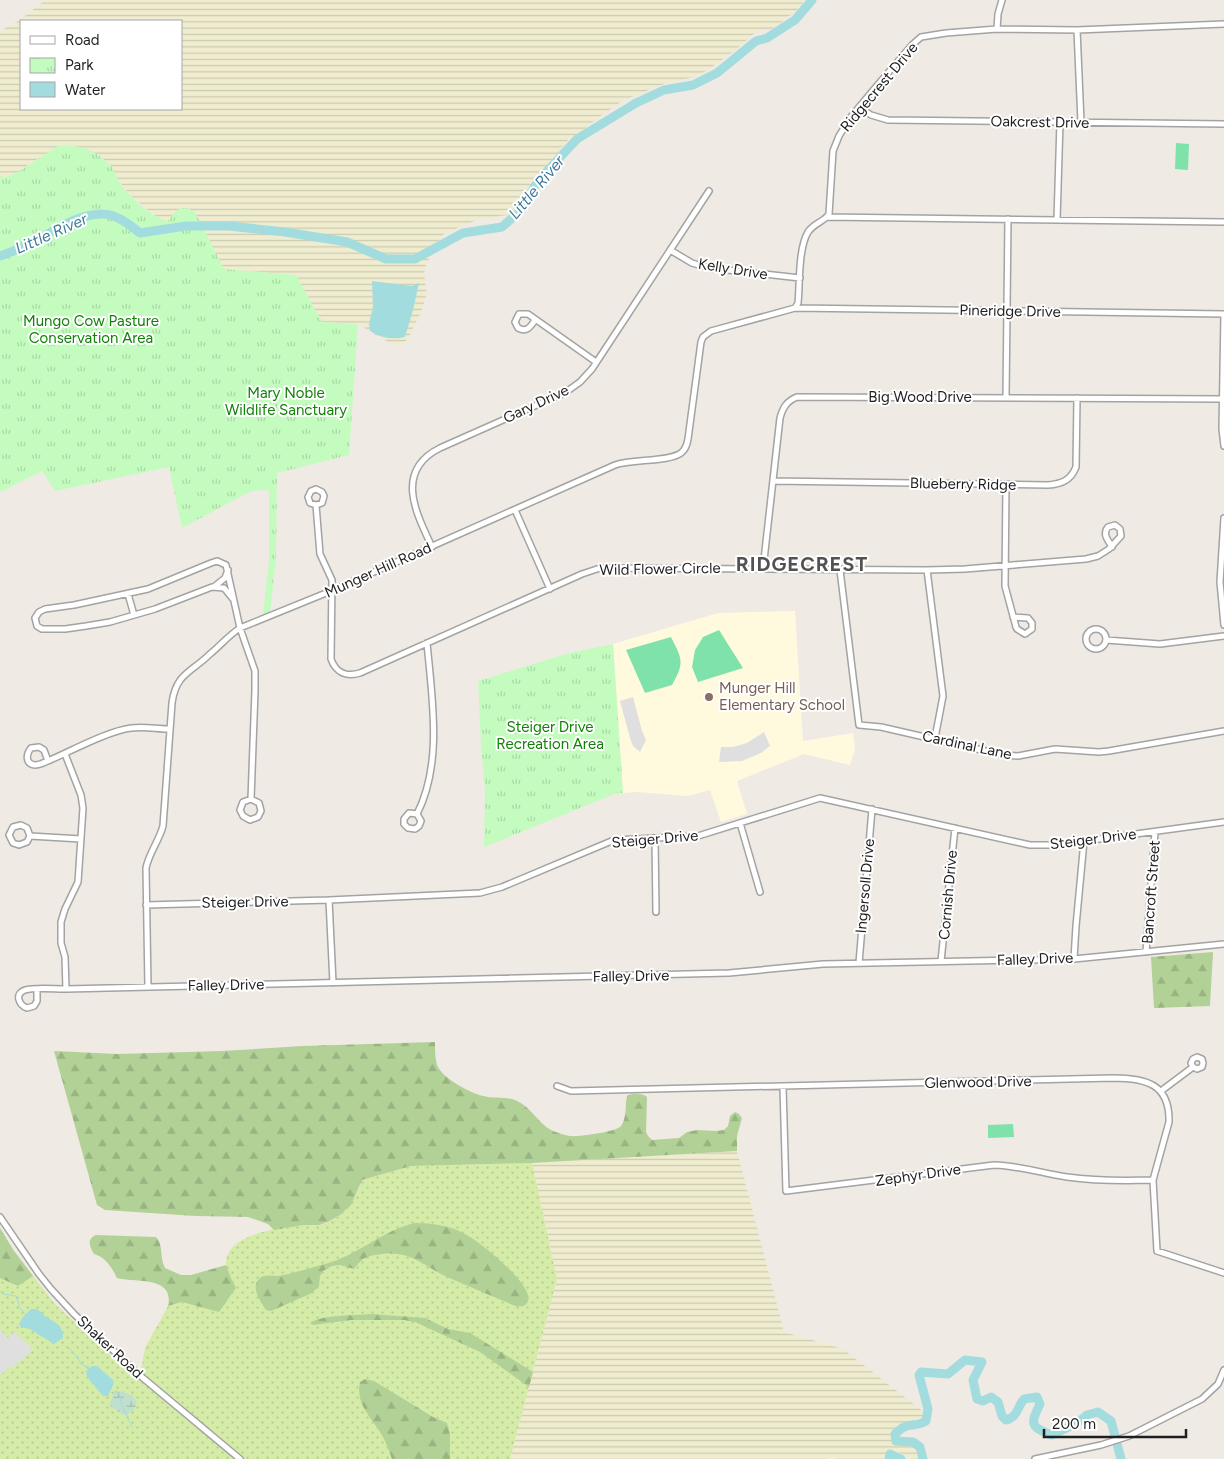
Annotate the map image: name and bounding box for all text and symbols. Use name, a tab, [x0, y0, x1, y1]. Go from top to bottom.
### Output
legend	[20, 20, 182, 110]
text: Road	[65, 31, 100, 49]
street label: Ridgecrest Drive	[836, 39, 922, 135]
text: Park	[65, 56, 94, 74]
text: Water	[65, 81, 105, 99]
street label: Oakcrest Drive	[990, 112, 1090, 132]
water label: Little River	[504, 151, 569, 223]
water label: Little River	[12, 209, 91, 258]
street label: Kelly Drive	[697, 255, 769, 283]
street label: Pineridge Drive	[959, 301, 1061, 321]
park label: Mungo Cow Pasture Conservation Area	[23, 312, 159, 347]
street label: Gary Drive	[500, 381, 572, 427]
park label: Mary Noble Wildlife Sanctuary	[225, 384, 347, 419]
street label: Big Wood Drive	[868, 388, 972, 406]
street label: Blueberry Ridge	[910, 474, 1016, 494]
street label: Munger Hill Road	[322, 538, 434, 602]
district label: RIDGECREST	[736, 552, 868, 576]
street label: Wild Flower Circle	[599, 559, 721, 579]
place label: Munger Hill Elementary School	[719, 679, 845, 714]
marker: Munger Hill Elementary School	[703, 691, 715, 703]
park label: Steiger Drive Recreation Area	[496, 718, 604, 753]
street label: Cardinal Lane	[921, 727, 1013, 763]
street label: Steiger Drive	[1049, 825, 1137, 853]
street label: Steiger Drive	[611, 826, 699, 852]
street label: Ingersoll Drive	[852, 838, 878, 934]
street label: Bancroft Street	[1138, 839, 1164, 944]
street label: Cornish Drive	[935, 849, 961, 941]
street label: Steiger Drive	[201, 892, 289, 912]
street label: Falley Drive	[996, 949, 1074, 969]
street label: Falley Drive	[593, 966, 669, 986]
street label: Falley Drive	[188, 975, 264, 995]
street label: Glenwood Drive	[924, 1072, 1032, 1092]
street label: Zephyr Drive	[874, 1160, 962, 1190]
street label: Shaker Road	[73, 1312, 147, 1382]
scale bar	[1044, 1406, 1186, 1438]
text: 200 m	[1052, 1415, 1096, 1433]

